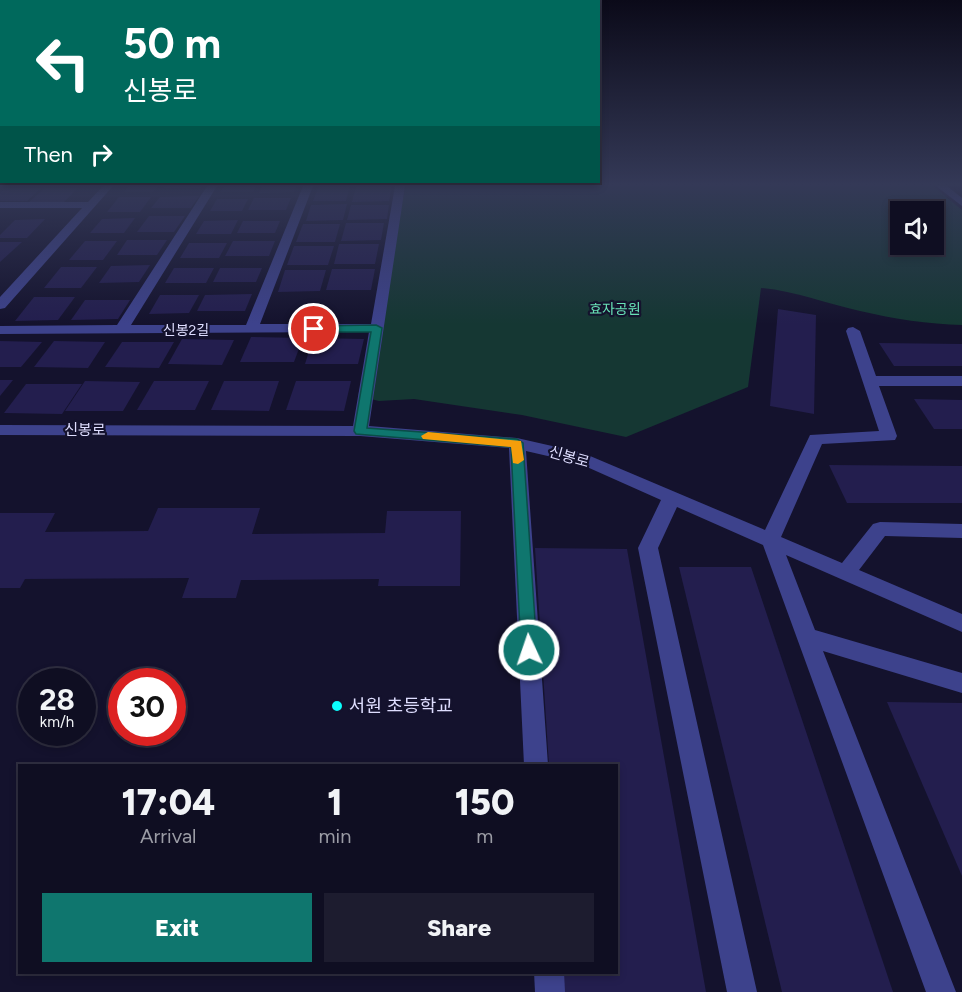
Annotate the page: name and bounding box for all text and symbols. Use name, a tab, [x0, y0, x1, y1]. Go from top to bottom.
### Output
text: 50 m	[123, 18, 221, 69]
icon: left	[24, 24, 102, 102]
text: 신봉로	[123, 74, 198, 107]
icon: right	[85, 138, 118, 171]
text: Then	[24, 141, 73, 168]
map controls	[890, 201, 944, 255]
button: sound	[890, 201, 944, 255]
park label: 효자공원	[589, 301, 641, 318]
pin	[288, 303, 339, 354]
icon: arrive	[297, 312, 330, 345]
street label: 신봉2길	[163, 322, 209, 339]
street label: 신봉로	[64, 421, 106, 439]
street label: 신봉로	[547, 443, 591, 471]
position arrow	[497, 618, 561, 682]
speed limit sign: 30	[108, 668, 186, 746]
text: 28	[39, 681, 75, 718]
place label: 서원 초등학교	[349, 695, 453, 717]
marker: 서원 초등학교	[330, 699, 344, 713]
text: km/h	[40, 713, 74, 731]
text: 17:04	[121, 781, 215, 824]
text: 1	[327, 781, 343, 824]
text: 150	[455, 781, 515, 824]
text: Arrival	[140, 824, 197, 848]
text: min	[319, 824, 351, 848]
text: m	[476, 824, 493, 848]
button: Exit	[42, 893, 312, 962]
button: Share	[324, 893, 594, 962]

